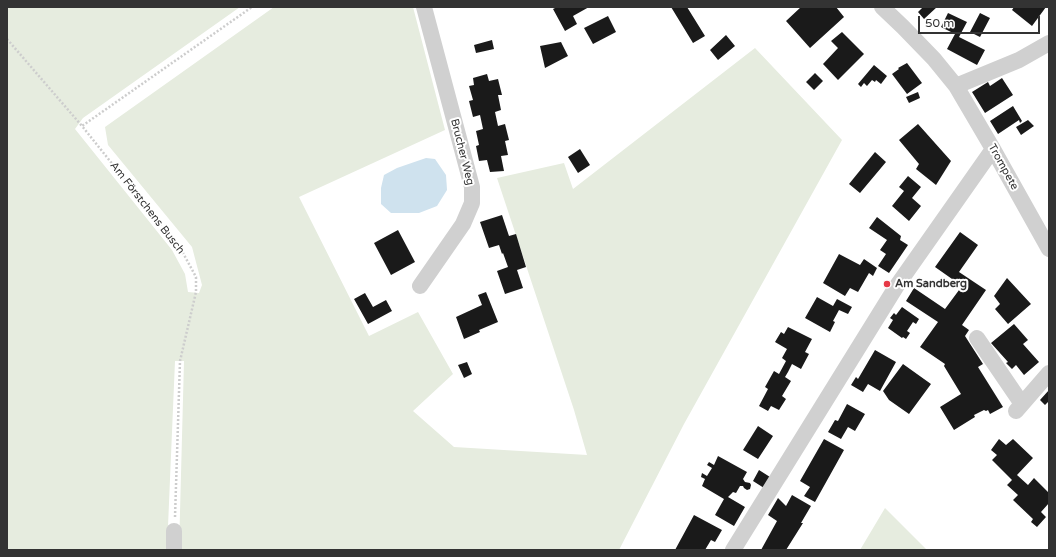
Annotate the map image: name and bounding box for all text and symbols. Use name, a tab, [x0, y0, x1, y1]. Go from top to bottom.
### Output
scale bar	[920, 8, 1042, 34]
text: 50 m	[925, 16, 954, 30]
street label: Brucher Weg	[447, 117, 477, 187]
street label: Trompete	[985, 142, 1021, 192]
street label: Am Förstchens Busch	[107, 159, 187, 257]
place label: Am Sandberg	[895, 277, 967, 291]
marker: Am Sandberg	[882, 279, 892, 289]

